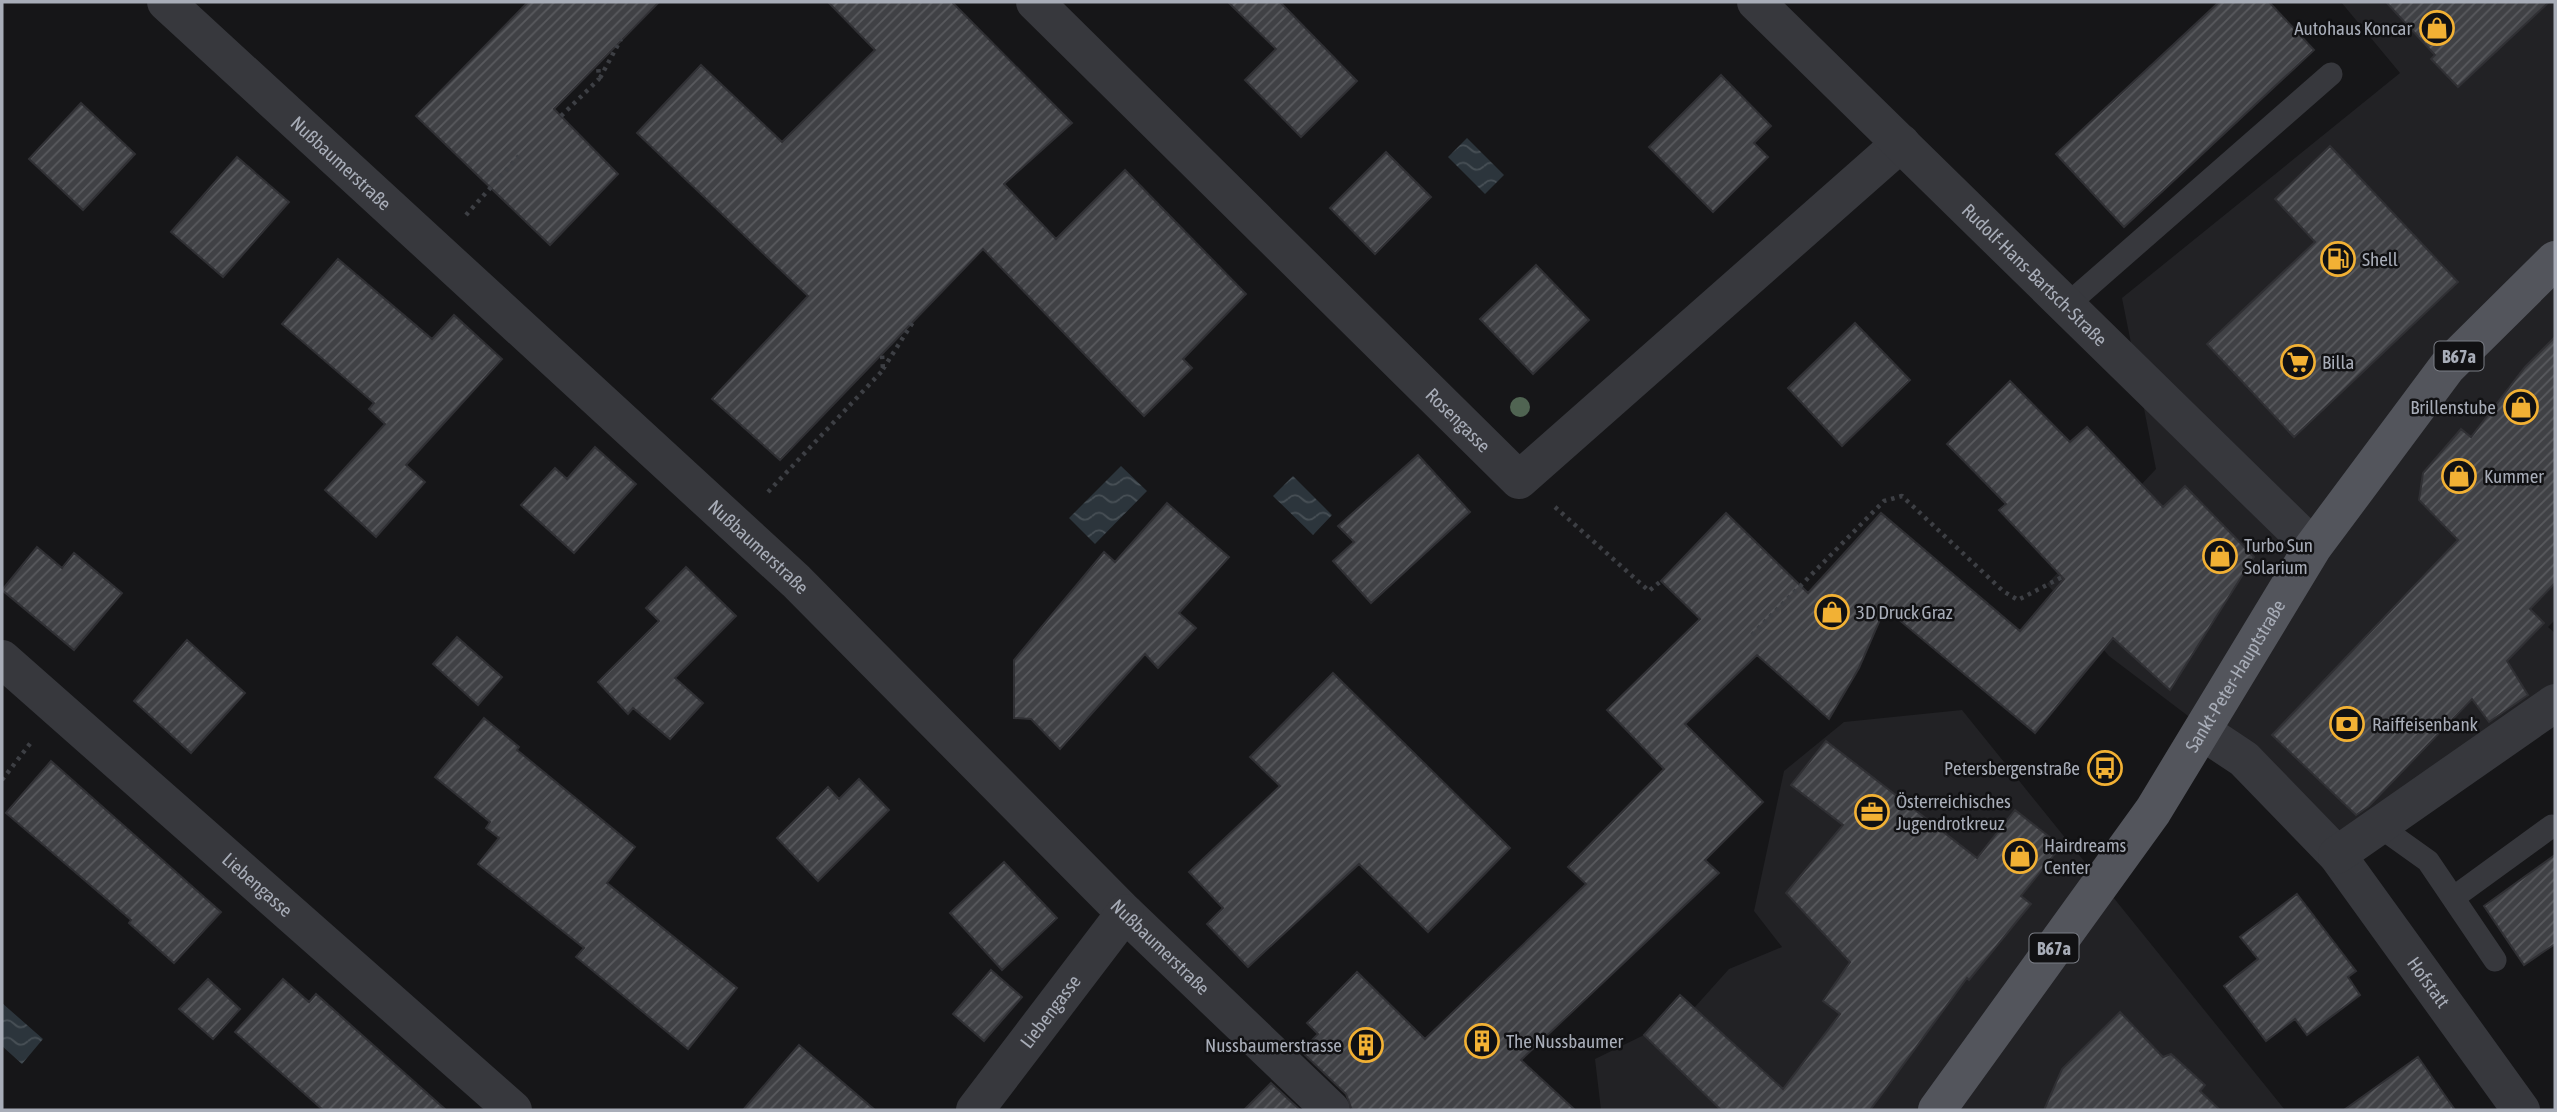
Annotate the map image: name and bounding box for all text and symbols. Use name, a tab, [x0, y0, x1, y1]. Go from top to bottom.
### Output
shop icon: Autohaus Koncar	[2418, 9, 2456, 47]
place label: Autohaus Koncar	[2294, 17, 2412, 39]
street label: Nußbaumerstraße	[287, 112, 396, 215]
street label: Rudolf-Hans-Bartsch-Straße	[1958, 199, 2112, 350]
fuel station icon: Shell	[2319, 240, 2357, 278]
place label: Shell	[2362, 248, 2398, 270]
road number: B67a	[2434, 342, 2484, 370]
supermarket icon: Billa	[2279, 343, 2317, 381]
place label: Billa	[2322, 351, 2354, 373]
street label: Rosengasse	[1422, 384, 1495, 457]
shop icon: Brillenstube	[2502, 388, 2540, 426]
place label: Brillenstube	[2410, 396, 2496, 418]
shop icon: Kummer	[2440, 457, 2478, 495]
place label: Kummer	[2484, 465, 2544, 487]
street label: Nußbaumerstraße	[704, 495, 813, 598]
place label: Turbo Sun Solarium	[2244, 534, 2313, 578]
shop icon: Turbo Sun Solarium	[2201, 537, 2239, 575]
shop icon: 3D Druck Graz	[1813, 593, 1851, 631]
street label: Sankt-Peter-Hauptstraße	[2180, 596, 2290, 756]
place label: 3D Druck Graz	[1856, 601, 1953, 623]
bank icon: Raiffeisenbank	[2328, 705, 2366, 743]
place label: Raiffeisenbank	[2372, 713, 2479, 735]
bus stop icon: Petersbergenstraße	[2086, 749, 2124, 787]
place label: Petersbergenstraße	[1944, 757, 2080, 779]
place label: Österreichisches Jugendrotkreuz	[1896, 790, 2011, 834]
office icon: Österreichisches Jugendrotkreuz	[1853, 793, 1891, 831]
place label: Hairdreams Center	[2044, 834, 2127, 878]
shop icon: Hairdreams Center	[2001, 837, 2039, 875]
street label: Liebengasse	[218, 848, 297, 921]
street label: Nußbaumerstraße	[1107, 894, 1214, 999]
road number: B67a	[2030, 933, 2078, 962]
street label: Hofstatt	[2403, 953, 2454, 1012]
street label: Liebengasse	[1015, 970, 1085, 1052]
building icon: The Nussbaumer	[1463, 1022, 1501, 1060]
building icon: Nussbaumerstrasse	[1347, 1026, 1385, 1064]
place label: The Nussbaumer	[1506, 1030, 1624, 1052]
place label: Nussbaumerstrasse	[1205, 1034, 1342, 1056]

